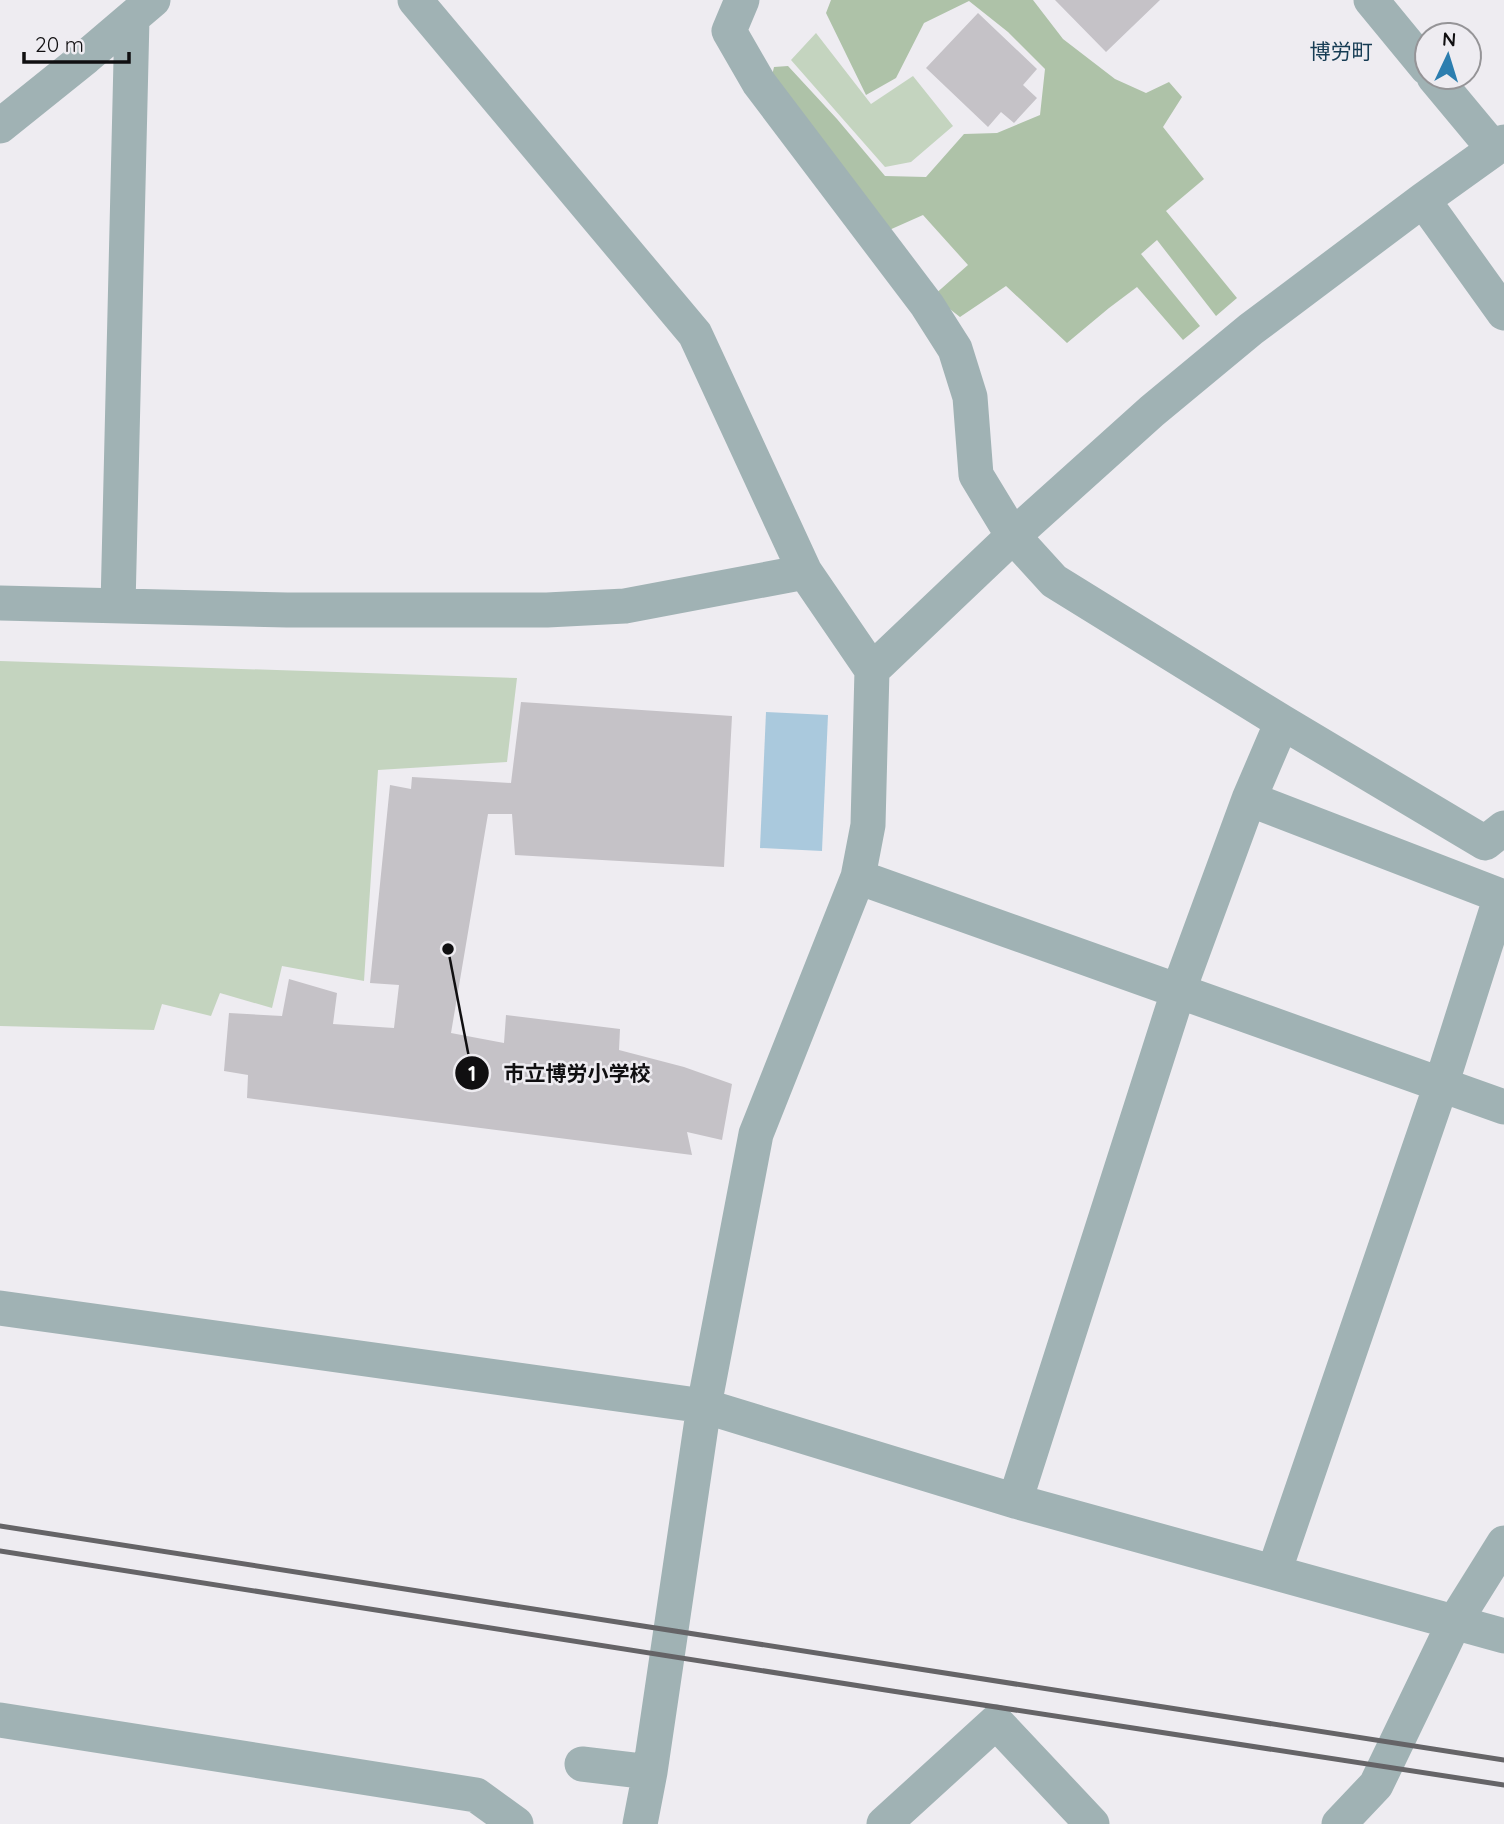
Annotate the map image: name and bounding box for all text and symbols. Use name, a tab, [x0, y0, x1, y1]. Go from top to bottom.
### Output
scale bar	[24, 21, 130, 65]
north arrow	[1413, 21, 1483, 91]
text: N	[1441, 27, 1457, 51]
text: 20 m	[35, 31, 84, 57]
district label: 博労町	[1310, 38, 1373, 64]
callout: 市立博労小学校	[454, 1052, 664, 1094]
text: 1	[468, 1060, 476, 1086]
text: 市立博労小学校	[504, 1060, 651, 1086]

